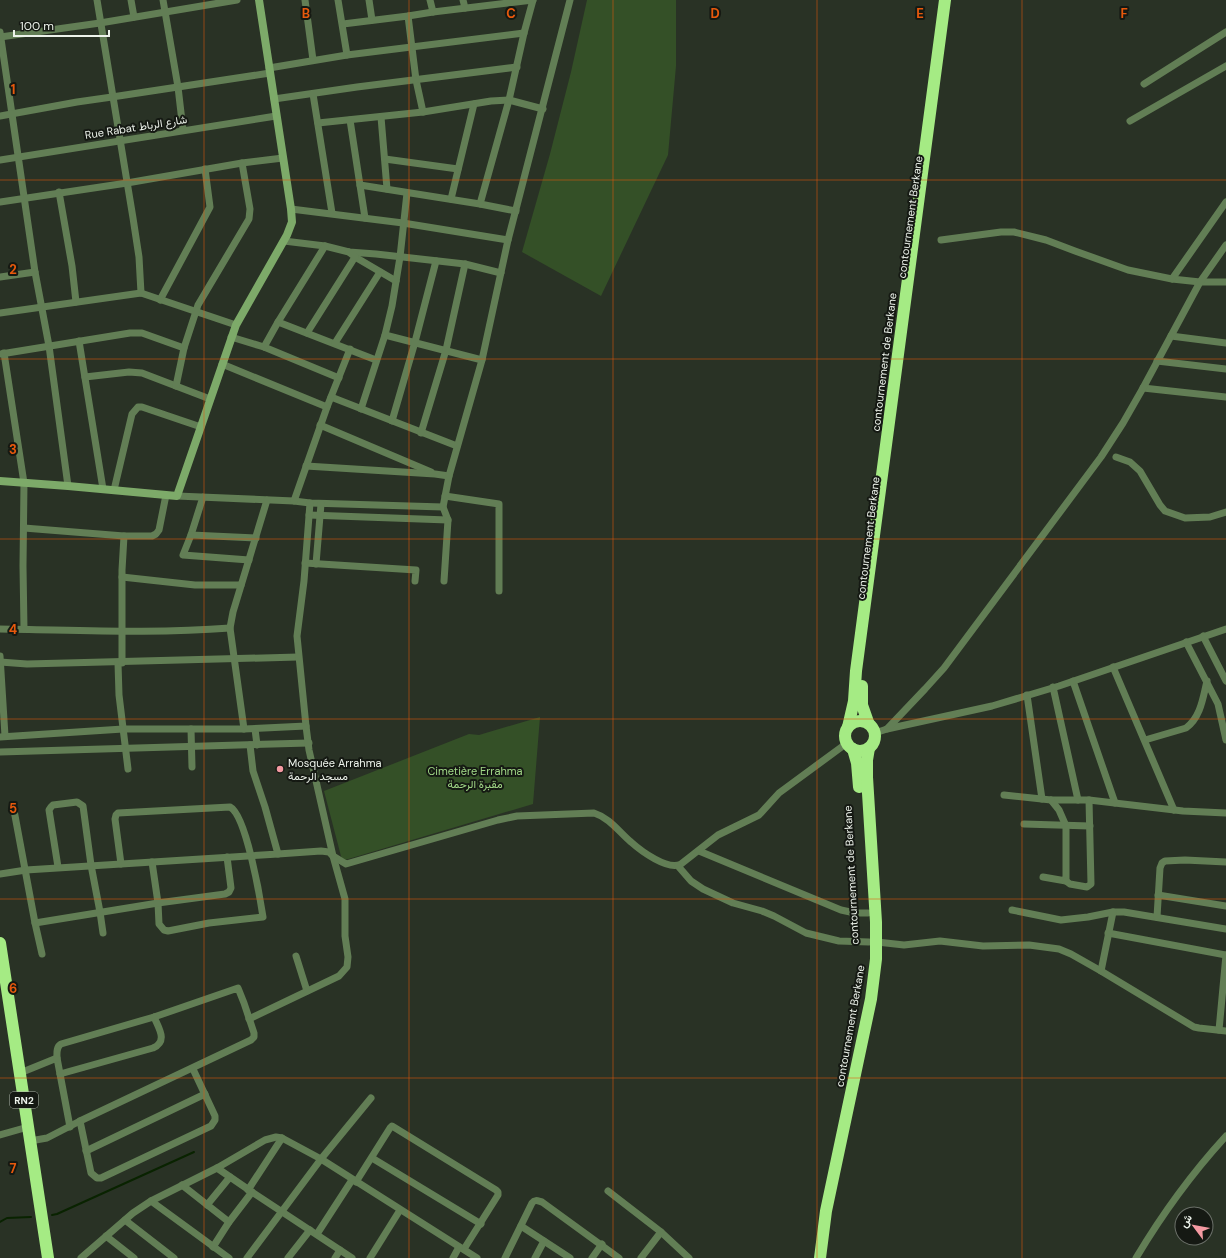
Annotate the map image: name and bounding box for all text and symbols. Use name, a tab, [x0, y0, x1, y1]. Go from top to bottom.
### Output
text: B	[302, 5, 310, 22]
text: C	[506, 5, 516, 22]
text: D	[710, 5, 720, 22]
text: E	[916, 5, 924, 22]
text: F	[1120, 5, 1128, 22]
scale bar	[14, 12, 109, 38]
text: 100 m	[20, 18, 54, 34]
text: 1	[11, 81, 15, 98]
street label: Rue Rabat شارع الرباط	[84, 112, 189, 143]
street label: contournement Berkane	[894, 155, 926, 279]
text: 2	[9, 261, 17, 278]
street label: contournement de Berkane	[869, 292, 899, 432]
text: 3	[9, 441, 17, 458]
street label: contournement Berkane	[854, 476, 882, 600]
text: 4	[9, 621, 17, 638]
place label: Mosquée Arrahma مسجد الرحمة	[288, 756, 381, 783]
marker: Mosquée Arrahma مسجد الرحمة	[275, 764, 285, 774]
park label: Cimetière Errahma مقبرة الرحمة	[427, 764, 523, 791]
text: 5	[9, 800, 17, 817]
street label: contournement de Berkane	[840, 805, 862, 945]
street label: contournement Berkane	[832, 964, 868, 1088]
text: 6	[9, 980, 17, 997]
road number: RN2	[10, 1092, 38, 1108]
text: 7	[10, 1160, 17, 1177]
north arrow	[1174, 1206, 1214, 1246]
text: ش	[1176, 1211, 1195, 1230]

